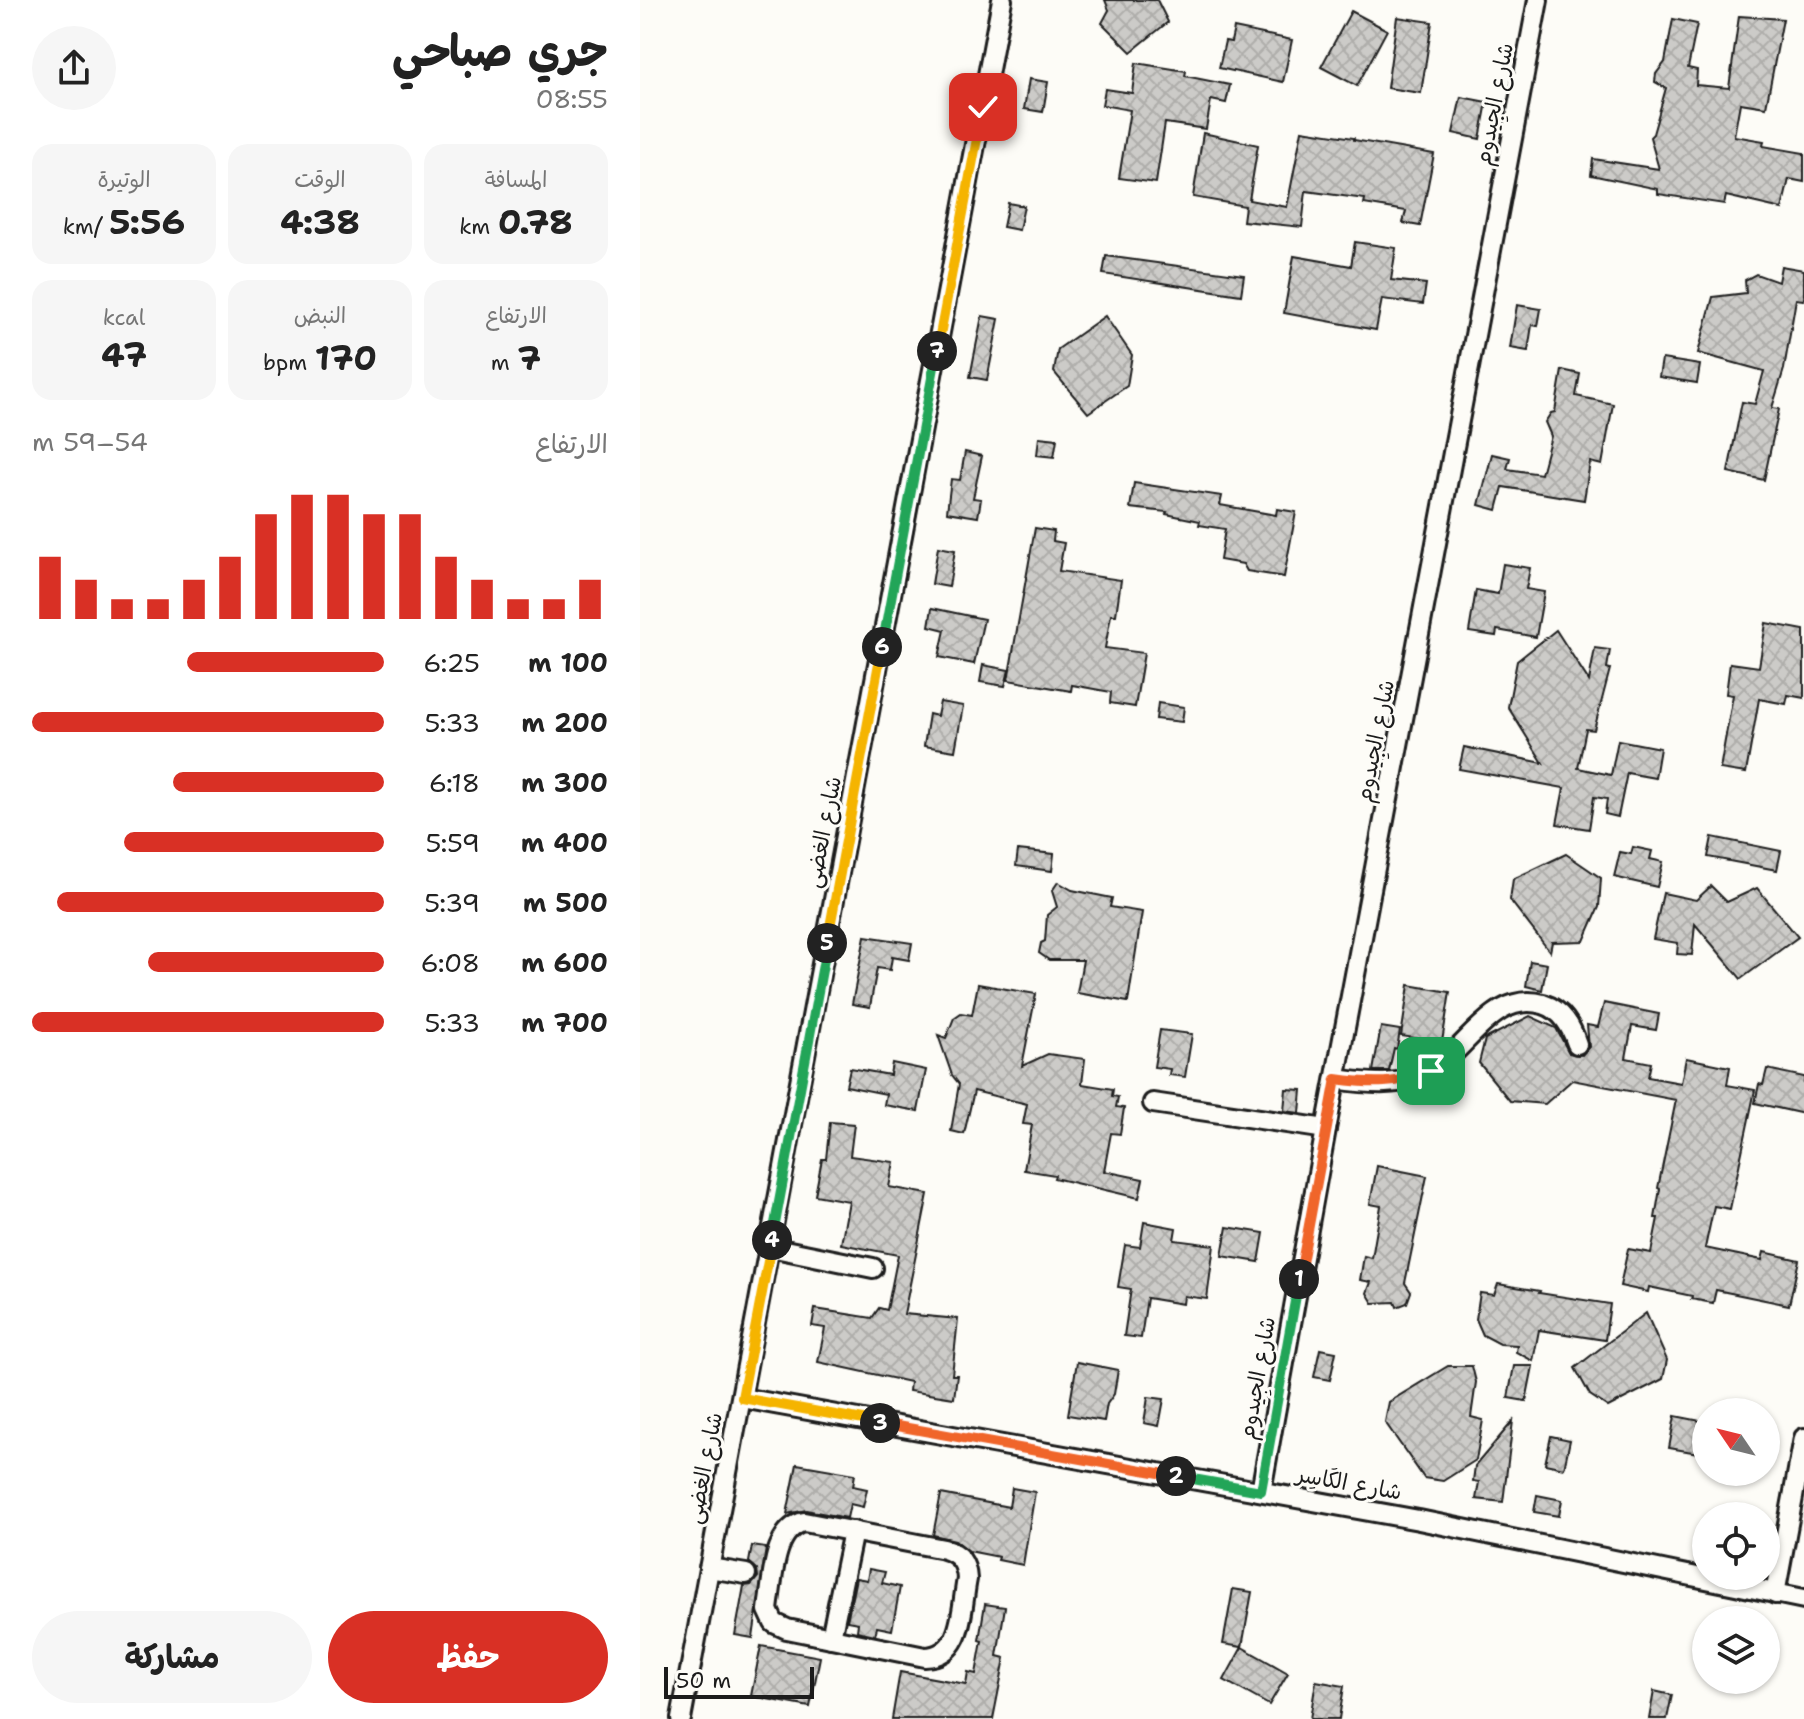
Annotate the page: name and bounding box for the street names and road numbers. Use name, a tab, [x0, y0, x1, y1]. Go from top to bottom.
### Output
street label: شارع الجِيدوم	[1468, 40, 1523, 168]
street label: شارع الجِيدوم	[1349, 677, 1404, 805]
street label: شارع الغضى	[798, 774, 849, 890]
street label: شارع الجِيدوم	[1232, 1314, 1285, 1442]
street label: شارع الغضى	[679, 1410, 730, 1526]
street label: شارع الكَاسِر	[1292, 1459, 1404, 1508]

